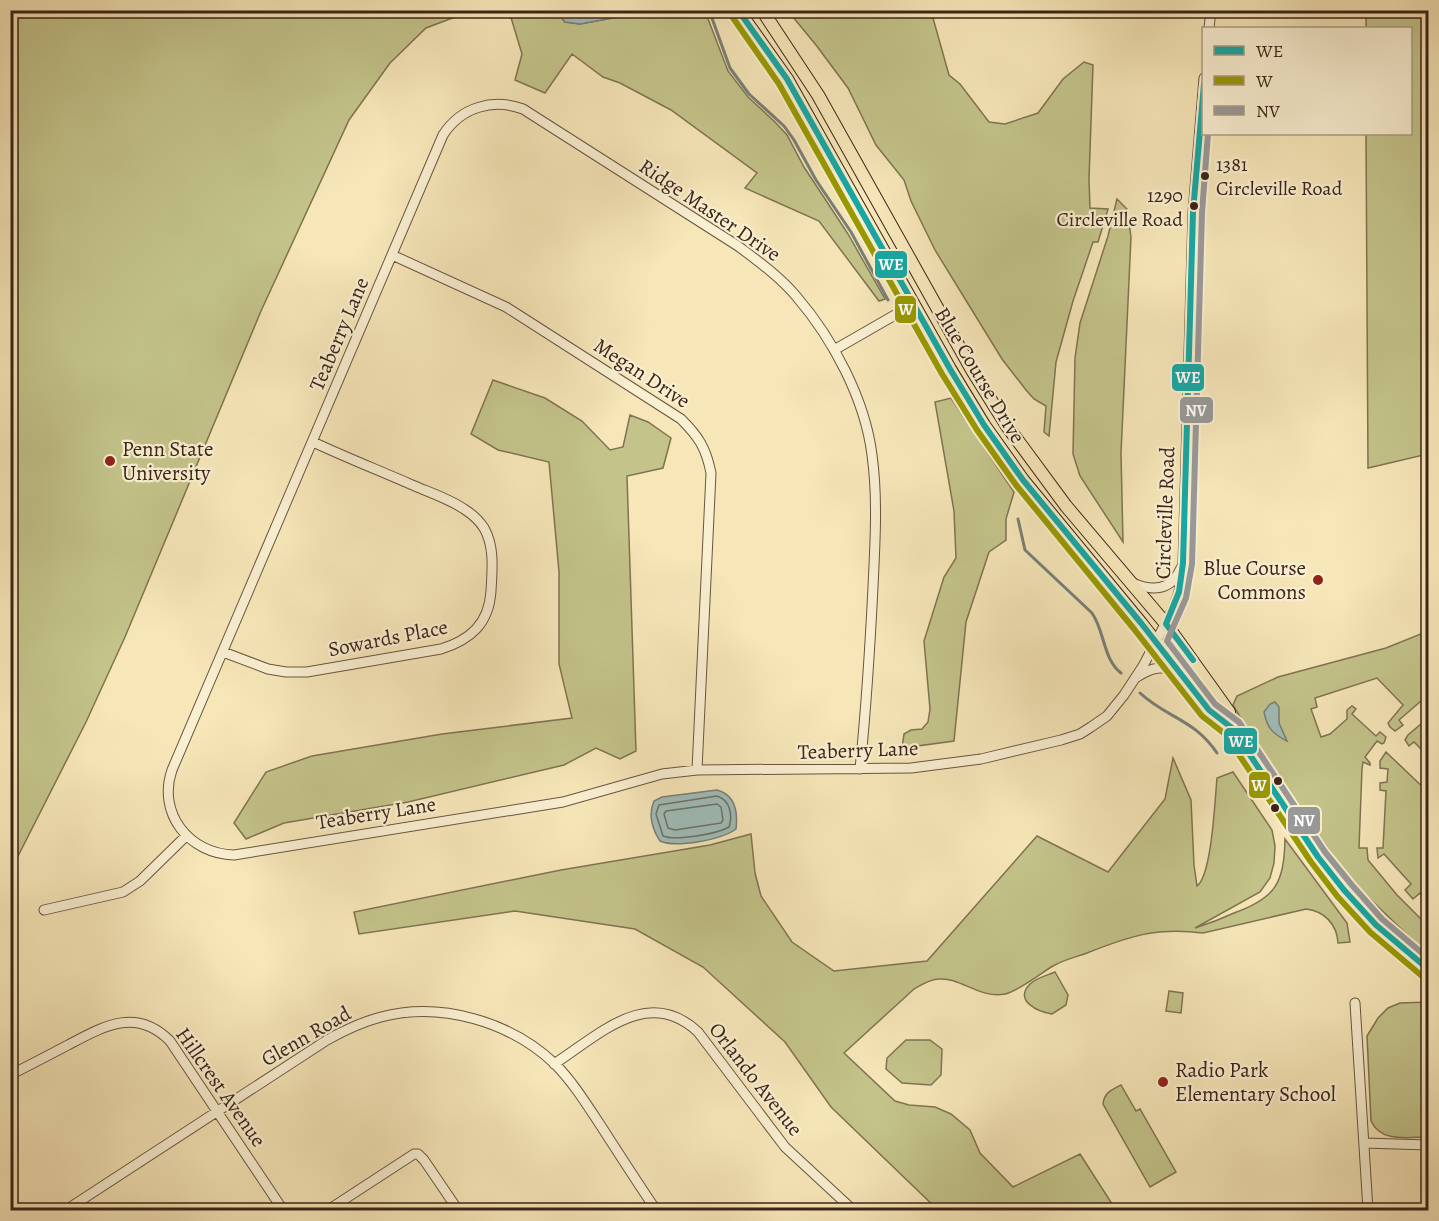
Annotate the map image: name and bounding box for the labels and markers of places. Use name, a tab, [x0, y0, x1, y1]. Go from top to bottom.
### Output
place label: 1381 Circleville Road	[1216, 151, 1343, 202]
marker: 1381 Circleville Road	[1199, 170, 1211, 182]
place label: 1290 Circleville Road	[1057, 182, 1183, 233]
marker: 1290 Circleville Road	[1188, 200, 1200, 212]
place label: Penn State University	[122, 435, 213, 487]
marker: Penn State University	[103, 454, 117, 468]
place label: Blue Course Commons	[1203, 554, 1306, 606]
marker: Blue Course Commons	[1311, 573, 1325, 587]
unlabelled marker	[1272, 775, 1284, 787]
unlabelled marker	[1269, 802, 1281, 814]
place label: Radio Park Elementary School	[1175, 1056, 1336, 1108]
marker: Radio Park Elementary School	[1156, 1075, 1170, 1089]

